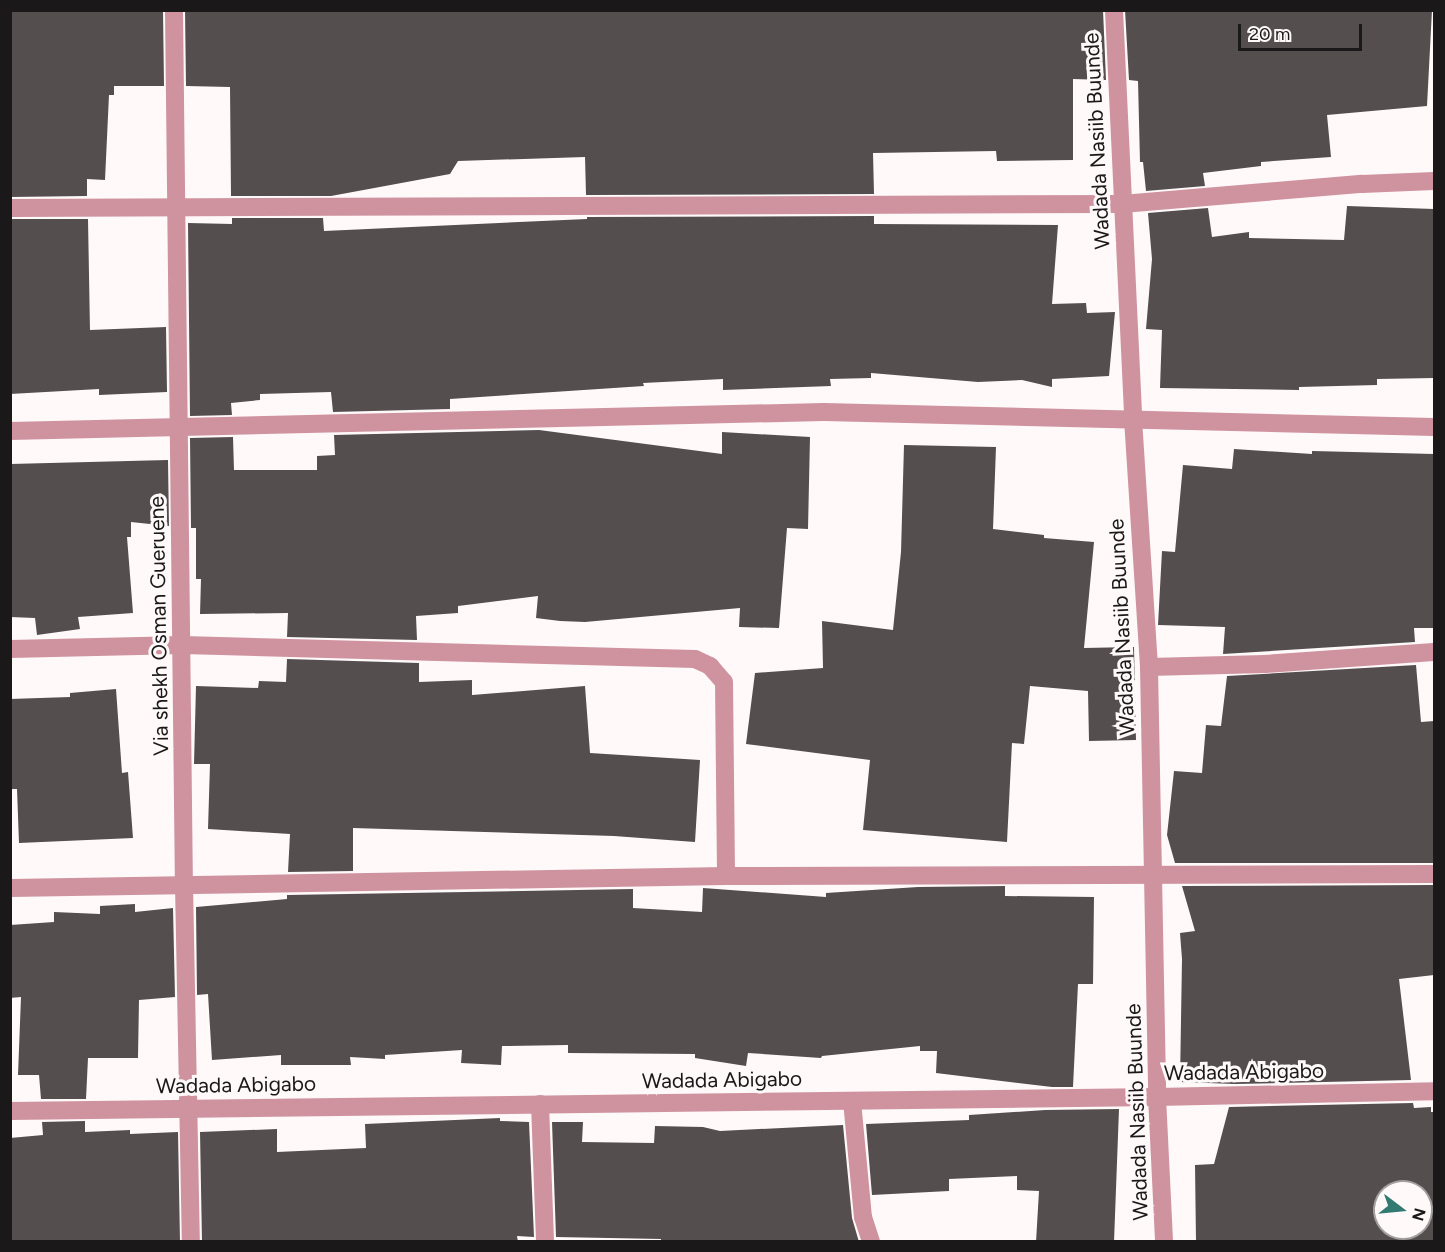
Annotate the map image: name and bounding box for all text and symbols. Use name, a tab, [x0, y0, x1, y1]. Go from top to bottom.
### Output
scale bar	[1241, 12, 1366, 50]
text: 20 m	[1249, 23, 1290, 45]
street label: Wadada Nasiib Buunde	[1079, 32, 1115, 250]
street label: Via shekh Osman Gueruene	[144, 496, 174, 756]
street label: Wadada Nasiib Buunde	[1104, 518, 1140, 736]
street label: Wadada Nasiib Buunde	[1121, 1003, 1153, 1221]
street label: Wadada Abigabo	[1164, 1058, 1324, 1086]
street label: Wadada Abigabo	[642, 1066, 802, 1094]
street label: Wadada Abigabo	[156, 1071, 316, 1099]
north arrow	[1373, 1180, 1433, 1240]
text: N	[1408, 1206, 1430, 1223]

